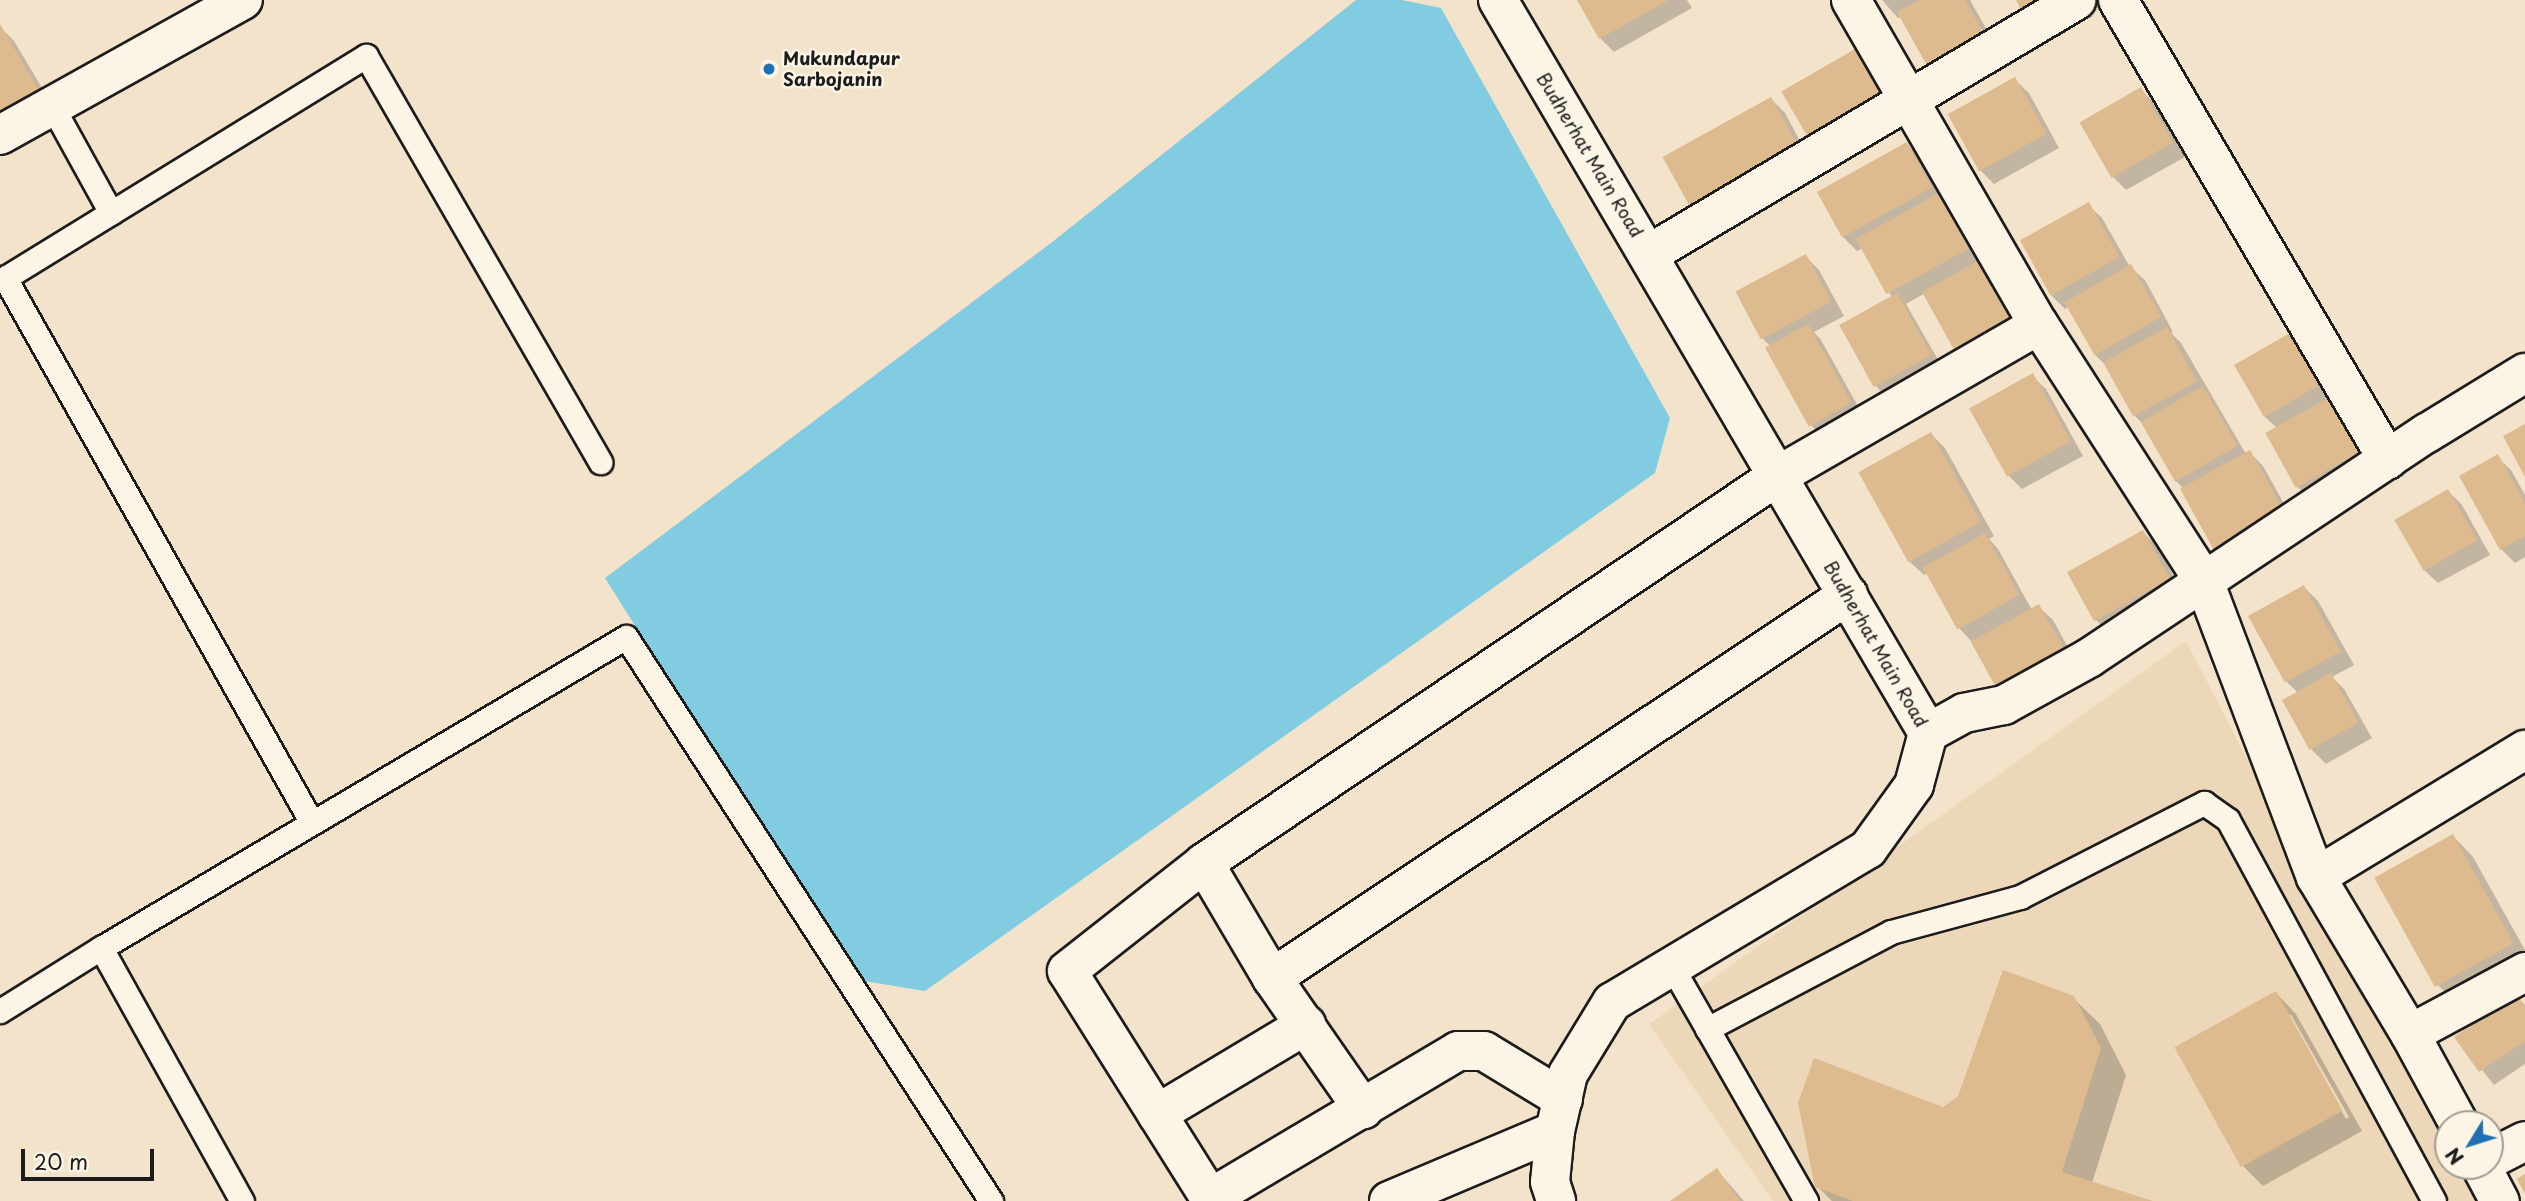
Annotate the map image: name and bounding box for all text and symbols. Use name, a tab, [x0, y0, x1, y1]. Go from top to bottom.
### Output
place label: Mukundapur Sarbojanin	[783, 48, 900, 90]
marker: Mukundapur Sarbojanin	[761, 61, 777, 77]
street label: Budherhat Main Road	[1532, 68, 1648, 242]
street label: Budherhat Main Road	[1819, 556, 1933, 732]
north arrow	[2434, 1110, 2504, 1180]
scale bar	[24, 1134, 158, 1178]
text: N	[2438, 1142, 2470, 1171]
text: 20 m	[34, 1145, 88, 1177]

